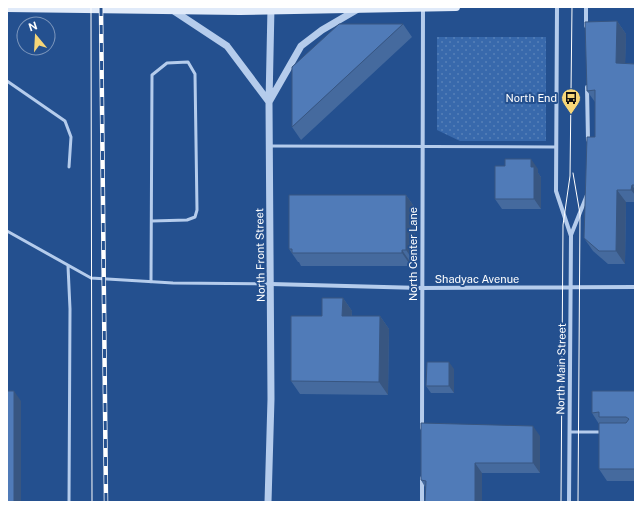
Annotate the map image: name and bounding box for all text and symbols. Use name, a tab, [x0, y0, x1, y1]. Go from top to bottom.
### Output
north arrow	[16, 16, 56, 56]
text: N	[27, 19, 39, 34]
bus stop icon: North End	[560, 87, 582, 115]
place label: North End	[506, 92, 557, 104]
street label: North Center Lane	[407, 207, 419, 301]
street label: North Front Street	[253, 208, 267, 302]
street label: Shadyac Avenue	[435, 273, 519, 285]
street label: North Main Street	[554, 323, 568, 415]

